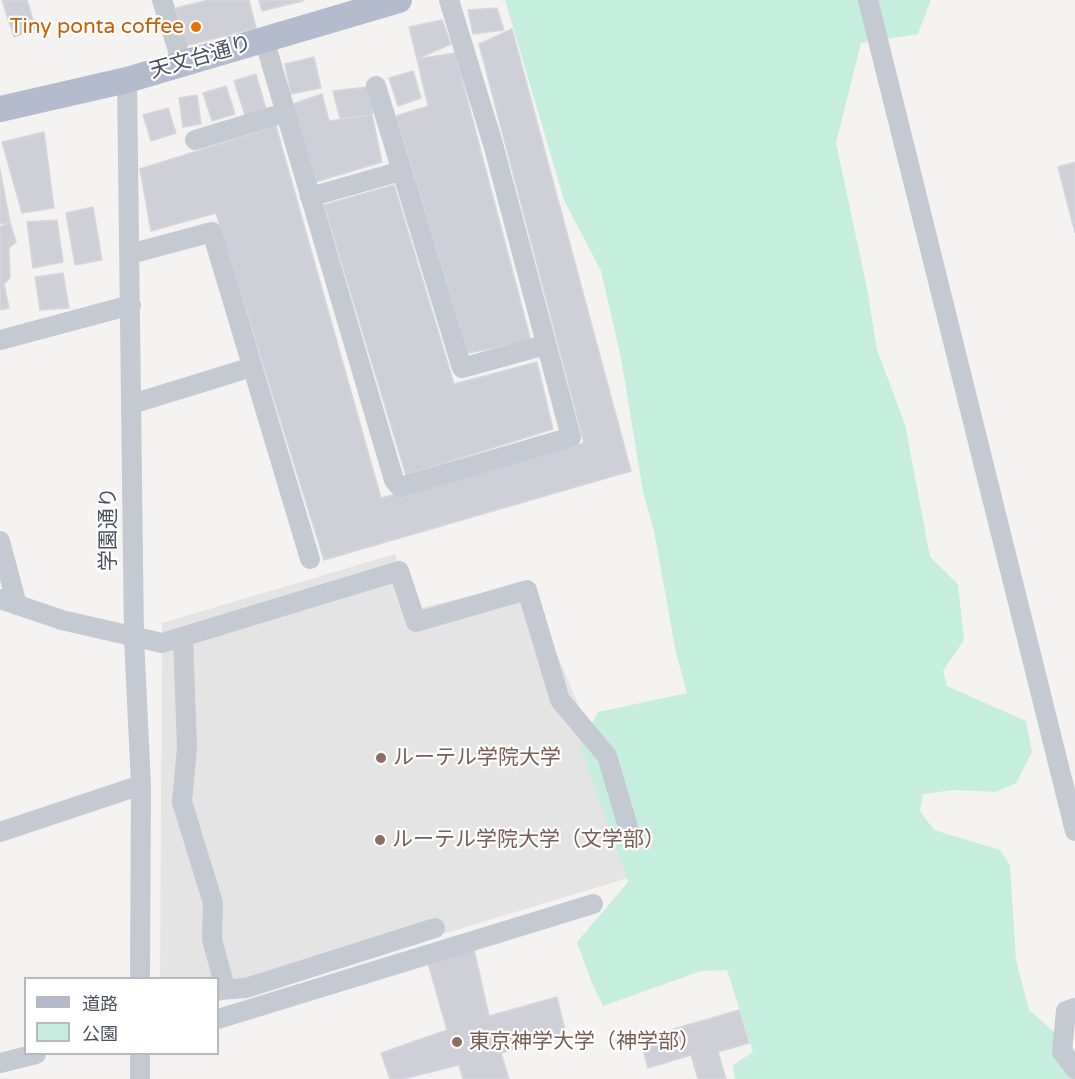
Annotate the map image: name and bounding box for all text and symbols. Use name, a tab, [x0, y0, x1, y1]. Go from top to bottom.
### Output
place label: Tiny ponta coffee	[10, 14, 184, 40]
marker: Tiny ponta coffee	[189, 20, 203, 34]
street label: 天文台通り	[147, 31, 255, 85]
street label: 学園通り	[96, 487, 122, 571]
place label: ルーテル学院大学	[393, 745, 561, 771]
marker: ルーテル学院大学	[374, 751, 388, 765]
place label: ルーテル学院大学（文学部）	[392, 827, 665, 853]
marker: ルーテル学院大学（文学部）	[373, 833, 387, 847]
legend	[24, 977, 219, 1055]
text: 道路	[82, 993, 118, 1015]
text: 公園	[82, 1023, 118, 1045]
place label: 東京神学大学（神学部）	[469, 1029, 700, 1055]
marker: 東京神学大学（神学部）	[450, 1035, 464, 1049]

